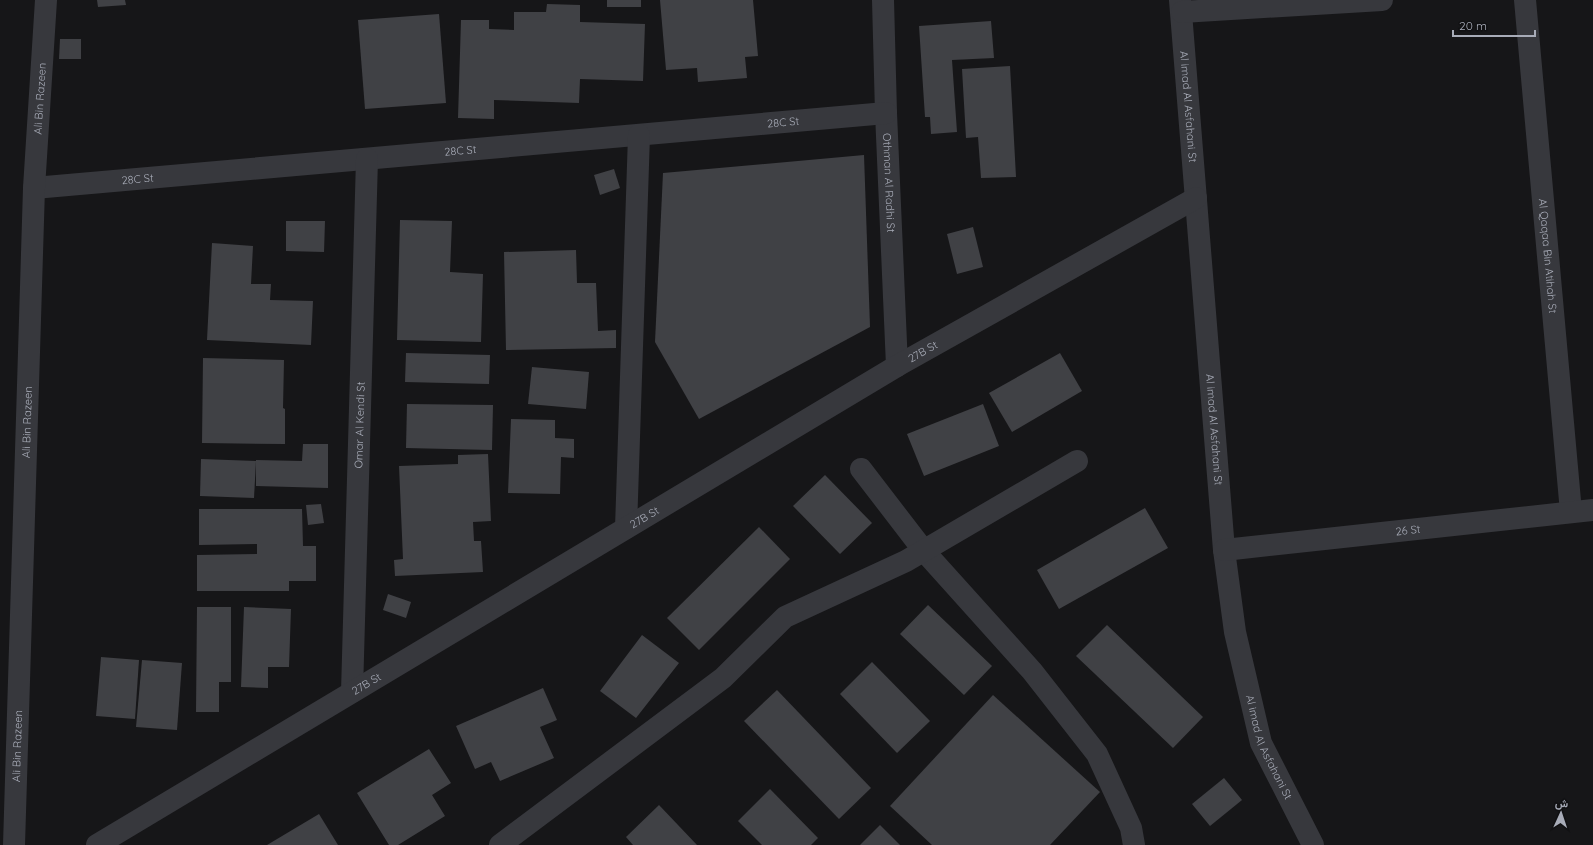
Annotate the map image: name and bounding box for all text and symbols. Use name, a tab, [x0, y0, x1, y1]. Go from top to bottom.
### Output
scale bar	[1453, 12, 1535, 38]
text: 20 m	[1459, 18, 1487, 33]
street label: Al imad Al Asfahani St	[1177, 50, 1200, 163]
street label: Ali Bin Razeen	[30, 62, 49, 135]
street label: 28C St	[766, 114, 800, 130]
street label: Othman Al Radhi St	[880, 133, 898, 233]
street label: 28C St	[444, 142, 477, 159]
street label: 28C St	[121, 170, 155, 187]
street label: Al Qaqaa Bin Atihah St	[1536, 198, 1560, 314]
street label: 27B St	[906, 338, 940, 365]
street label: Al imad Al Asfahani St	[1203, 373, 1226, 486]
street label: Omar Al Kendi St	[351, 381, 368, 469]
street label: Ali Bin Razeen	[19, 386, 35, 458]
street label: 27B St	[627, 503, 662, 531]
street label: 26 St	[1395, 522, 1421, 538]
street label: 27B St	[349, 669, 384, 698]
street label: Al imad Al Asfahani St	[1243, 693, 1296, 802]
street label: Ali Bin Razeen	[9, 710, 25, 782]
north arrow	[1541, 793, 1581, 833]
text: ش	[1555, 796, 1568, 810]

